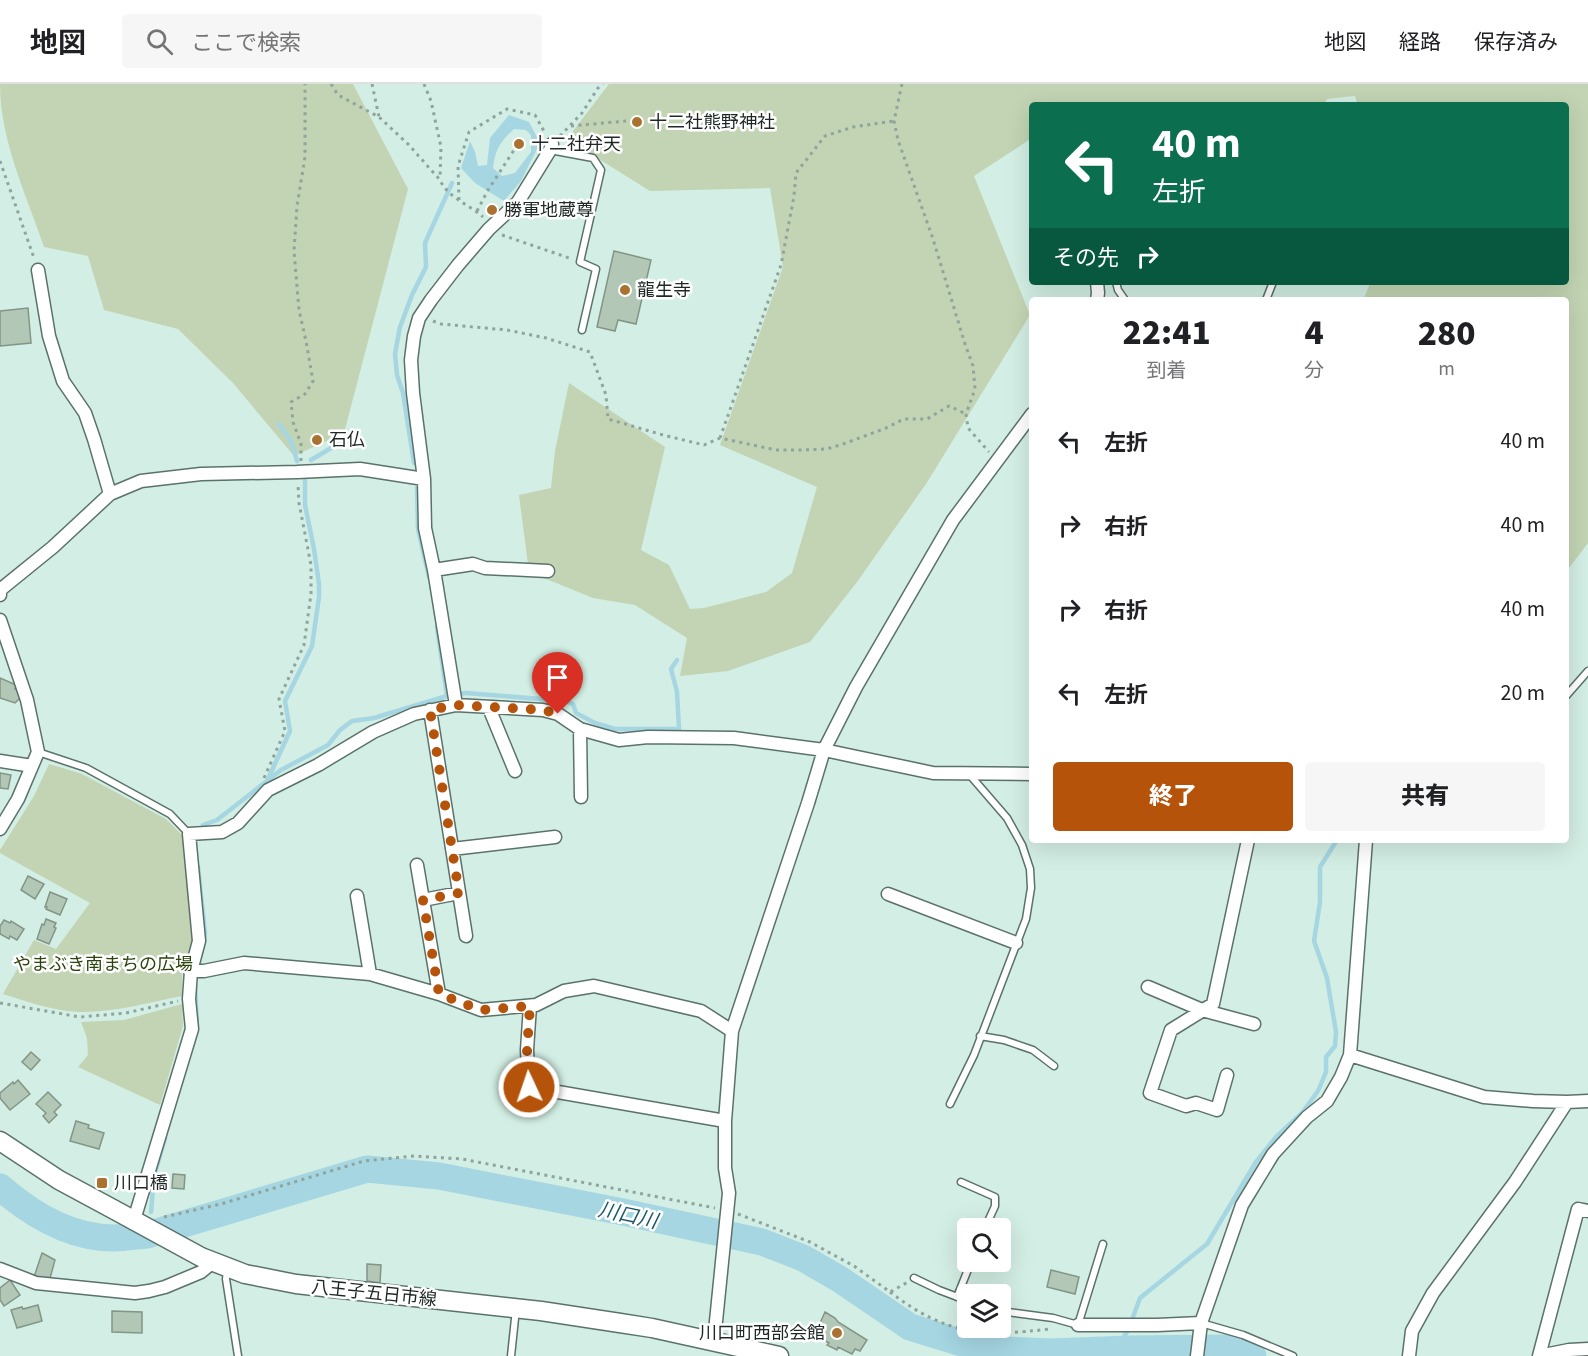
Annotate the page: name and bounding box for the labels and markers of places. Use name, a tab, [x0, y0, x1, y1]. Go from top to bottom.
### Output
place label: 十二社熊野神社	[649, 110, 775, 135]
marker: 十二社熊野神社	[630, 115, 644, 129]
place label: 十二社弁天	[531, 132, 621, 157]
marker: 十二社弁天	[512, 137, 526, 151]
place label: 勝軍地蔵尊	[504, 198, 594, 223]
marker: 勝軍地蔵尊	[485, 203, 499, 217]
place label: 龍生寺	[637, 278, 691, 303]
marker: 龍生寺	[618, 283, 632, 297]
place label: 石仏	[329, 428, 365, 453]
marker: 石仏	[310, 433, 324, 447]
pin	[532, 652, 583, 714]
place label: 川口橋	[114, 1171, 168, 1196]
marker: 川口橋	[95, 1176, 109, 1190]
place label: 川口町西部会館	[699, 1321, 825, 1346]
marker: 川口町西部会館	[830, 1326, 844, 1340]

